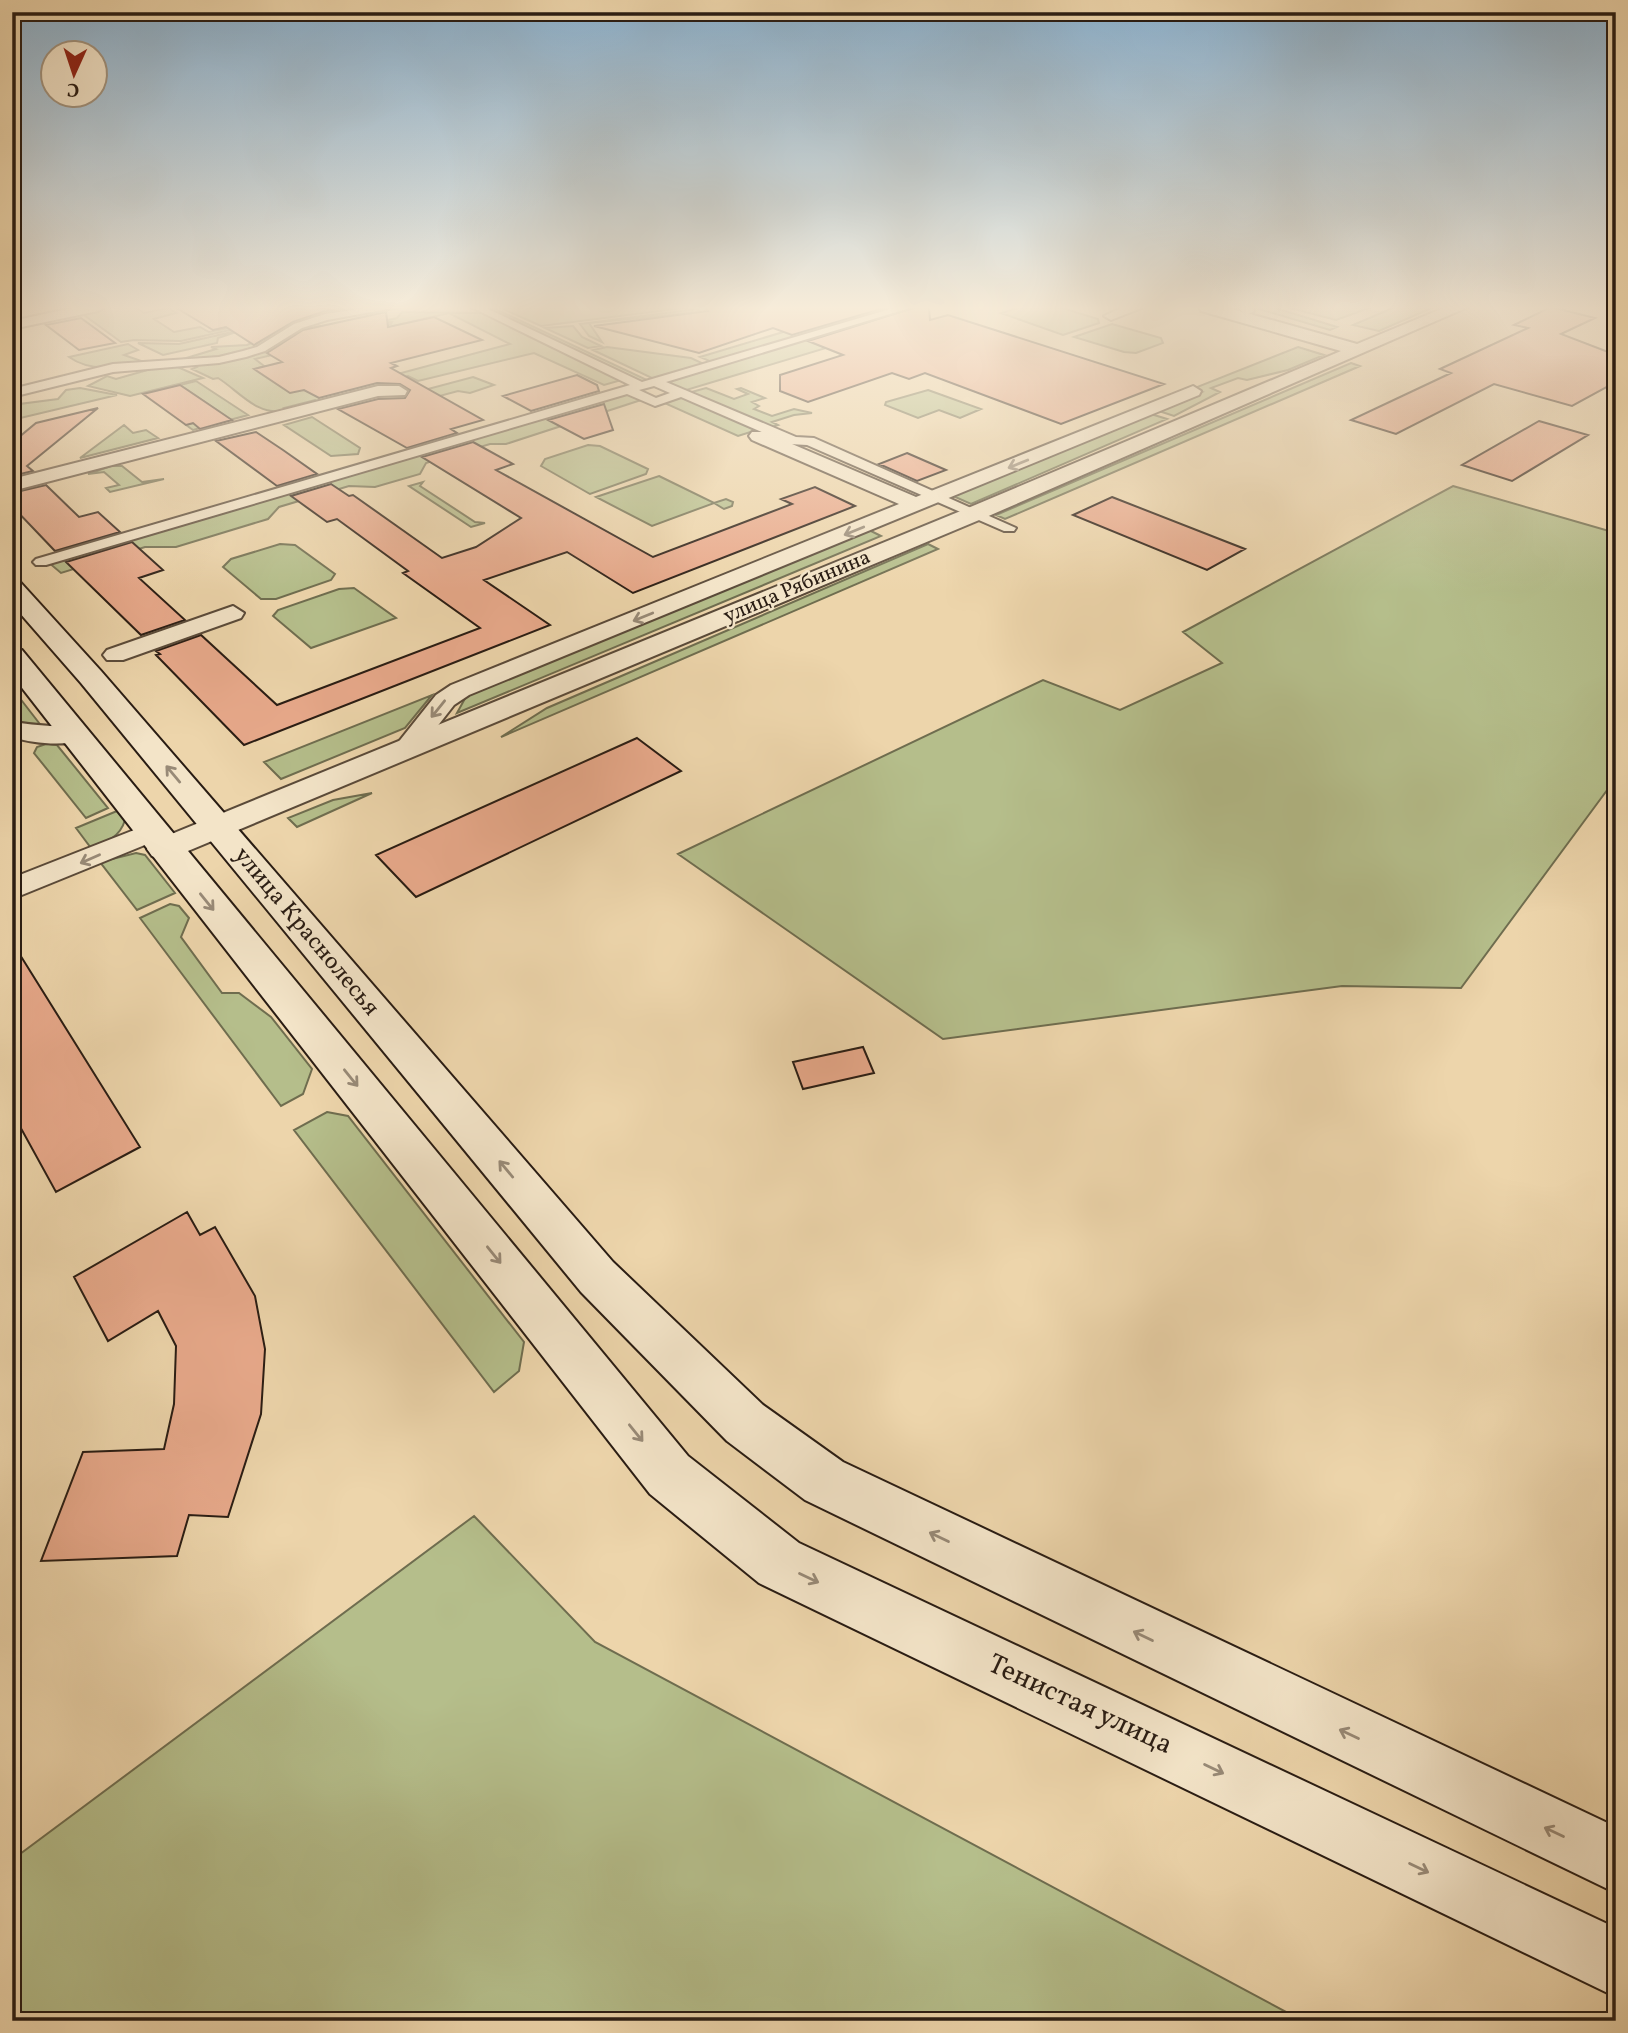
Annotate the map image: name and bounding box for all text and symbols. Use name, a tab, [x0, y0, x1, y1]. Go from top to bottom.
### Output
north arrow	[38, 38, 108, 108]
text: С	[66, 76, 80, 102]
one-way arrow	[1007, 458, 1029, 471]
one-way arrow	[844, 525, 866, 538]
street label: улица Рябинина	[719, 543, 875, 631]
one-way arrow	[633, 611, 655, 624]
one-way arrow	[430, 700, 445, 718]
one-way arrow	[165, 766, 181, 784]
street label: улица Краснолесья	[225, 840, 387, 1024]
one-way arrow	[80, 853, 101, 866]
one-way arrow	[199, 892, 215, 910]
one-way arrow	[343, 1069, 359, 1087]
one-way arrow	[498, 1160, 514, 1178]
one-way arrow	[486, 1246, 501, 1264]
one-way arrow	[629, 1424, 644, 1442]
one-way arrow	[929, 1529, 950, 1543]
one-way arrow	[798, 1571, 819, 1585]
one-way arrow	[1133, 1629, 1154, 1643]
street label: Тенистая улица	[981, 1645, 1179, 1765]
one-way arrow	[1339, 1727, 1360, 1740]
one-way arrow	[1203, 1763, 1224, 1776]
one-way arrow	[1544, 1824, 1565, 1838]
one-way arrow	[1408, 1862, 1429, 1875]

